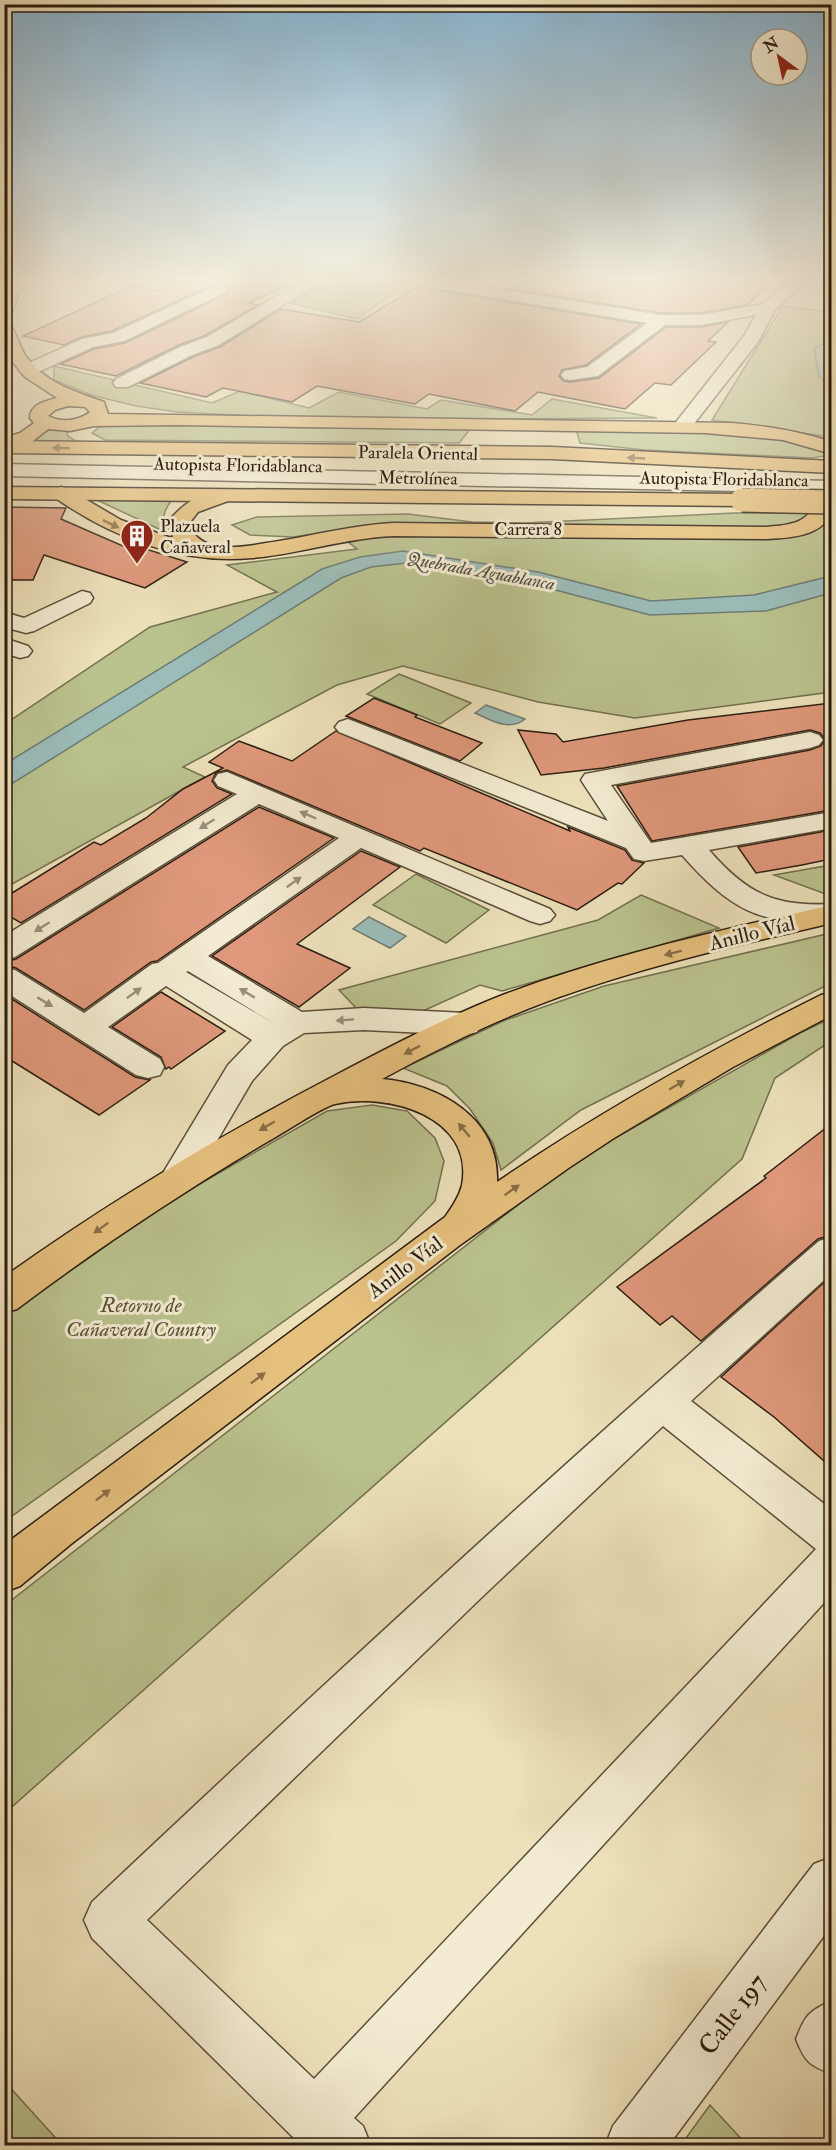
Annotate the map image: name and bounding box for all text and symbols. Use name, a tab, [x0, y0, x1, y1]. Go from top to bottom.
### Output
north arrow	[749, 27, 809, 87]
text: N	[759, 33, 783, 58]
street label: Paralela Oriental	[358, 441, 479, 466]
one-way arrow	[51, 444, 70, 453]
street label: Autopista Floridablanca	[152, 453, 323, 478]
one-way arrow	[627, 454, 646, 463]
street label: Metrolínea	[378, 466, 458, 491]
street label: Autopista Floridablanca	[638, 467, 809, 492]
place label: Plazuela Cañaveral	[160, 515, 231, 559]
building icon: Plazuela Cañaveral	[119, 518, 155, 565]
street label: Carrera 8	[494, 518, 562, 541]
one-way arrow	[102, 519, 119, 528]
water label: Quebrada Aguablanca	[405, 547, 557, 596]
one-way arrow	[298, 810, 316, 820]
one-way arrow	[199, 819, 215, 830]
one-way arrow	[286, 877, 302, 888]
street label: Anillo Víal	[705, 910, 799, 957]
one-way arrow	[33, 922, 50, 933]
one-way arrow	[664, 949, 682, 959]
one-way arrow	[126, 987, 141, 999]
one-way arrow	[238, 988, 255, 998]
one-way arrow	[37, 996, 53, 1007]
one-way arrow	[335, 1016, 354, 1025]
one-way arrow	[403, 1045, 420, 1055]
one-way arrow	[668, 1080, 685, 1090]
one-way arrow	[258, 1121, 275, 1131]
one-way arrow	[458, 1123, 471, 1138]
one-way arrow	[504, 1184, 520, 1196]
one-way arrow	[94, 1222, 110, 1234]
street label: Anillo Víal	[361, 1230, 449, 1305]
park label: Retorno de Cañaveral Country	[66, 1292, 217, 1343]
one-way arrow	[251, 1372, 266, 1384]
one-way arrow	[94, 1489, 110, 1501]
street label: Calle 197	[692, 1968, 774, 2062]

